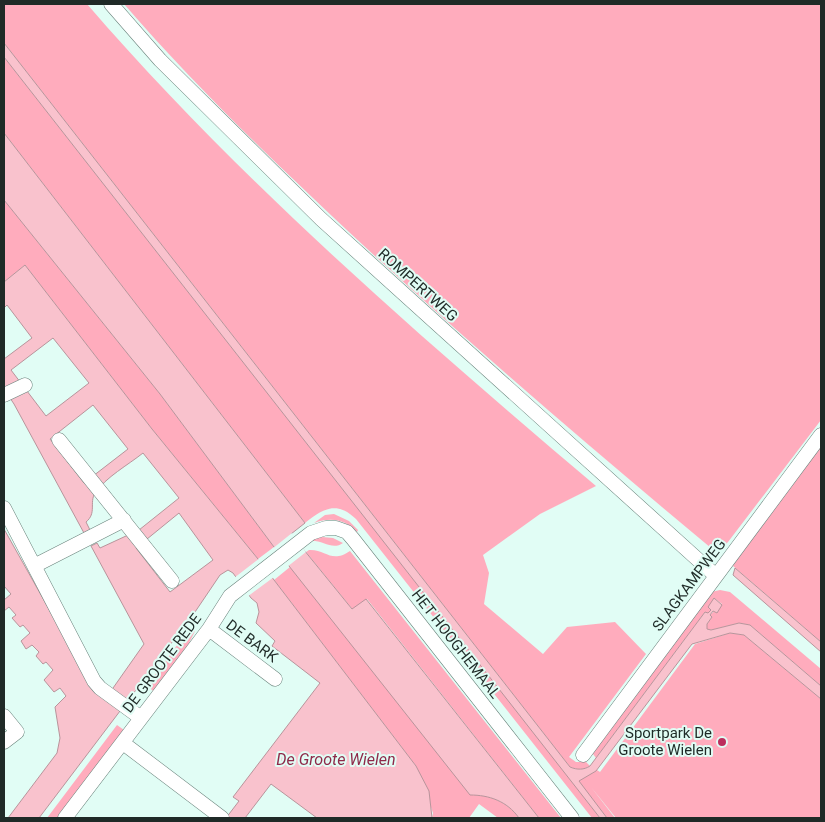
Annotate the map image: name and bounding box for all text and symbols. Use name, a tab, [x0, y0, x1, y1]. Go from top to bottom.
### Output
street label: ROMPERTWEG	[375, 245, 461, 325]
street label: SLAGKAMPWEG	[648, 535, 730, 635]
street label: HET HOOGHEMAAL	[408, 586, 504, 702]
street label: DE GROOTE REDE	[119, 610, 205, 716]
street label: DE BARK	[223, 616, 282, 667]
place label: Sportpark De Groote Wielen	[618, 724, 712, 759]
marker: Sportpark De Groote Wielen	[716, 736, 728, 748]
water label: De Groote Wielen	[276, 750, 396, 769]

